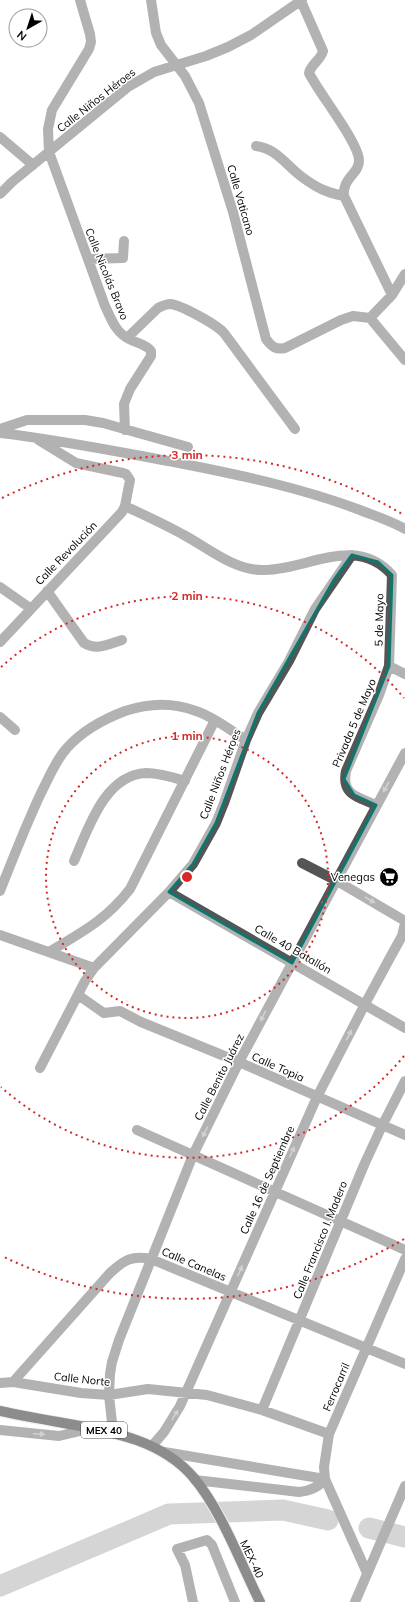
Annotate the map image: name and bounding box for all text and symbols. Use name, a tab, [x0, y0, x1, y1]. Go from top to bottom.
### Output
north arrow	[8, 8, 48, 48]
text: N	[14, 28, 29, 44]
street label: Calle Niños Héroes	[54, 65, 138, 135]
street label: Calle Vaticano	[224, 163, 258, 237]
street label: Calle Nicolás Bravo	[82, 226, 132, 322]
text: 3 min	[171, 447, 203, 462]
street label: Calle Revolución	[32, 518, 100, 588]
text: 2 min	[171, 588, 203, 603]
street label: 5 de Mayo	[372, 593, 386, 647]
street label: Privada 5 de Mayo	[329, 677, 379, 769]
street label: Calle Niños Héroes	[196, 727, 244, 821]
text: 1 min	[171, 728, 203, 743]
one-way arrow	[383, 781, 390, 793]
supermarket icon: Venegas	[378, 866, 400, 888]
centre of rings	[180, 870, 194, 884]
place label: Venegas	[331, 870, 375, 884]
one-way arrow	[322, 896, 328, 908]
one-way arrow	[364, 897, 376, 904]
street label: Calle 40 Batallón	[252, 921, 334, 977]
one-way arrow	[260, 1010, 267, 1022]
one-way arrow	[346, 1029, 352, 1041]
street label: Calle Benito Juárez	[191, 1031, 247, 1123]
street label: Calle Topia	[250, 1049, 306, 1085]
street label: Calle 16 de Septiembre	[237, 1123, 297, 1237]
one-way arrow	[202, 1126, 208, 1138]
one-way arrow	[289, 1146, 295, 1157]
street label: Calle Francisco I. Madero	[290, 1179, 350, 1301]
street label: Calle Canelas	[159, 1244, 229, 1284]
one-way arrow	[237, 1265, 243, 1276]
street label: Ferrocarril	[320, 1361, 352, 1413]
street label: Calle Norte	[53, 1369, 111, 1389]
one-way arrow	[171, 1410, 179, 1420]
road number: MEX 40	[81, 1422, 127, 1438]
one-way arrow	[33, 1431, 45, 1438]
street label: MEX-40	[237, 1538, 267, 1581]

